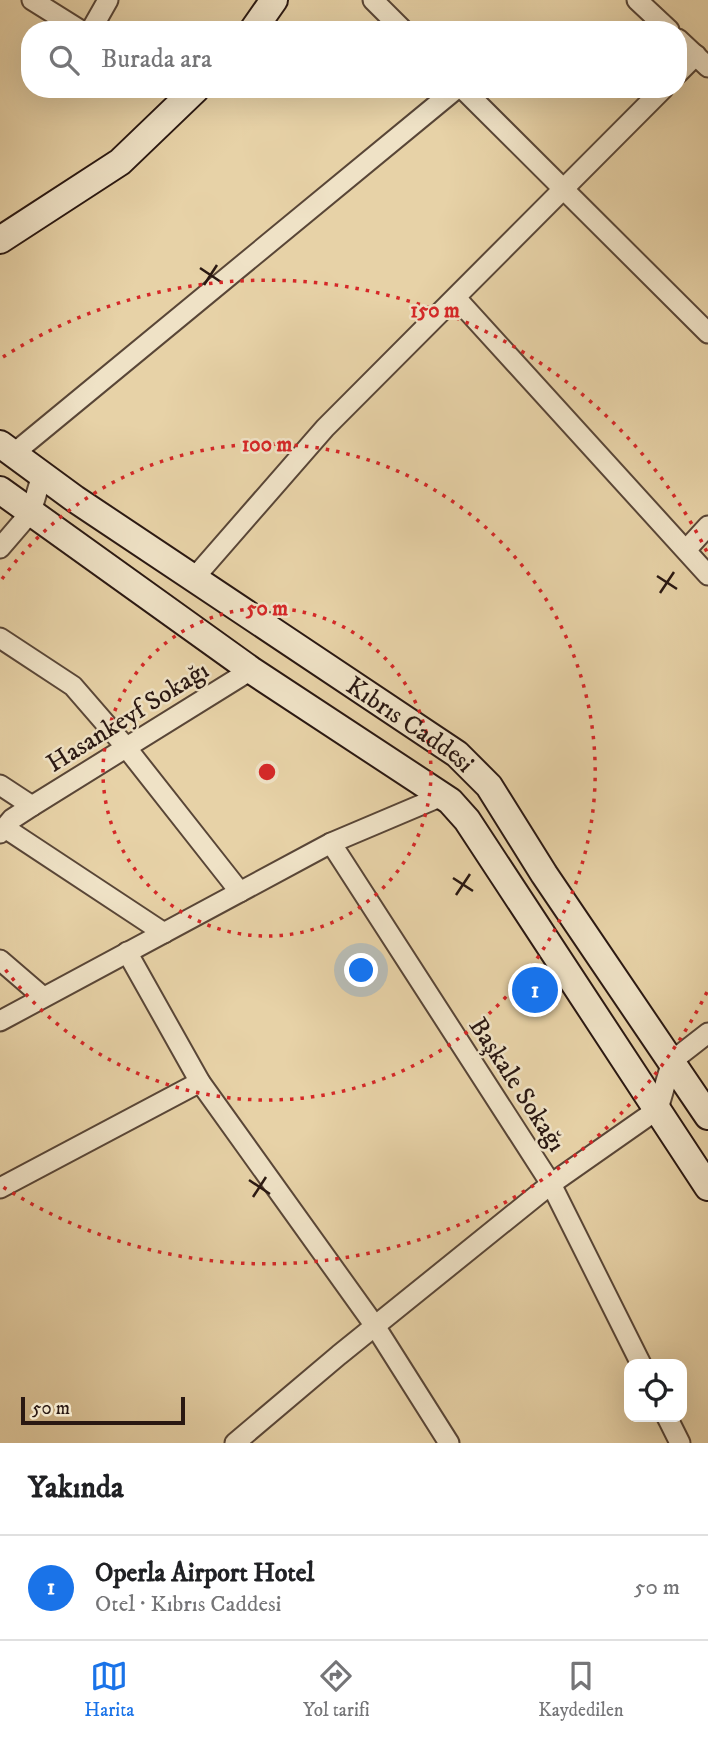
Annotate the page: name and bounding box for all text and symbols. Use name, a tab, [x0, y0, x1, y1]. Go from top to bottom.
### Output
search box	[21, 21, 687, 98]
icon: search	[45, 41, 83, 79]
text: Burada ara	[101, 43, 212, 76]
text: 150 m	[410, 298, 460, 324]
text: 100 m	[242, 432, 292, 458]
text: 50 m	[245, 596, 288, 622]
street label: Hasankeyf Sokağı	[40, 654, 215, 780]
street label: Kıbrıs Caddesi	[339, 670, 481, 780]
centre of rings	[255, 760, 279, 784]
your location	[344, 953, 378, 987]
pin: 1	[512, 964, 558, 1016]
street label: Başkale Sokağı	[461, 1011, 572, 1158]
map controls	[624, 1359, 687, 1422]
button: locate	[624, 1359, 687, 1422]
scale bar	[21, 1394, 186, 1426]
text: 50 m	[32, 1397, 70, 1420]
text: Yakında	[28, 1470, 124, 1507]
text: Operla Airport Hotel	[95, 1557, 314, 1590]
text: 1	[47, 1573, 55, 1602]
text: 50 m	[634, 1573, 680, 1602]
text: Otel · Kıbrıs Caddesi	[95, 1590, 282, 1619]
tab: Harita	[84, 1657, 134, 1722]
tab: Yol tarifi	[303, 1657, 370, 1722]
tab: Kaydedilen	[538, 1657, 624, 1722]

